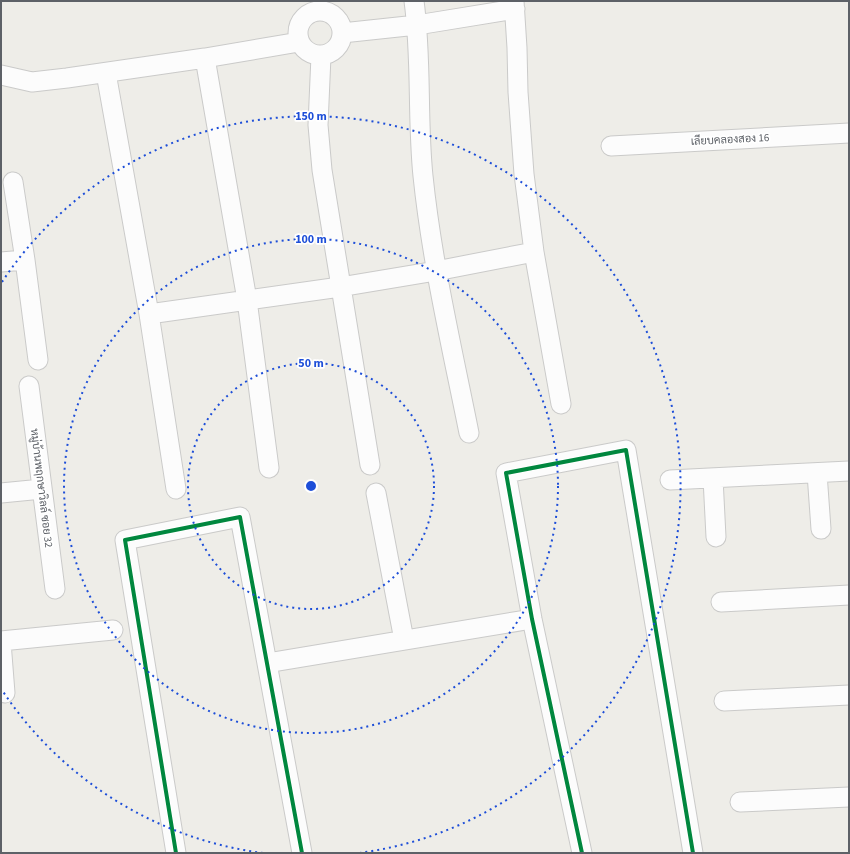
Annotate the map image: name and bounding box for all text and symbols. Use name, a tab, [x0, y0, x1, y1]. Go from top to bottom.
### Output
text: 150 m	[295, 108, 327, 125]
street label: เลียบคลองสอง 16	[690, 129, 770, 149]
text: 100 m	[295, 231, 327, 248]
text: 50 m	[298, 355, 324, 372]
street label: หมู่บ้านพฤกษาวิลล์ ซอย 32	[27, 428, 57, 548]
centre of rings	[304, 479, 318, 493]

